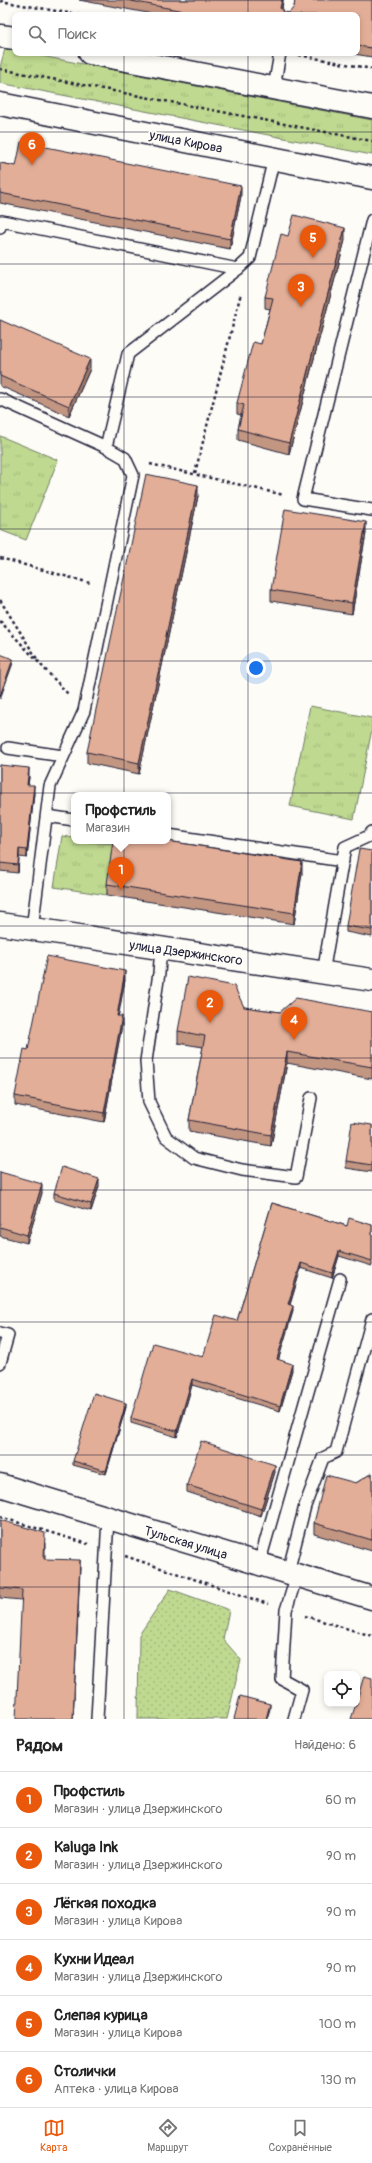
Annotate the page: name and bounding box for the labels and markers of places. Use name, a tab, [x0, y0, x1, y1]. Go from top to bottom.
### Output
pin: 6	[19, 132, 45, 165]
pin: 5	[300, 225, 326, 258]
pin: 3	[288, 274, 314, 307]
pin: 1	[108, 857, 134, 890]
pin: 2	[197, 990, 223, 1023]
pin: 4	[281, 1007, 307, 1040]

